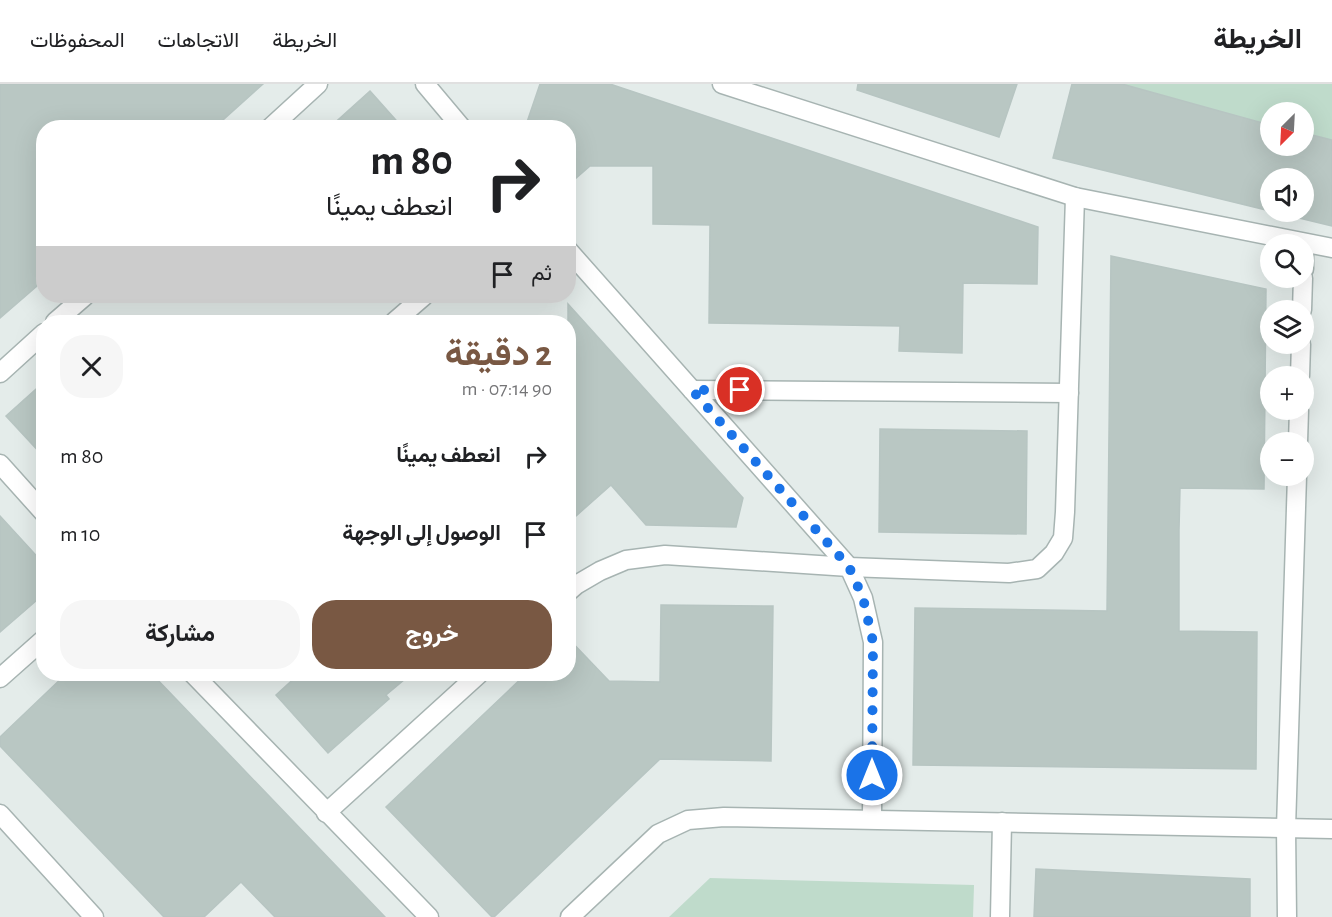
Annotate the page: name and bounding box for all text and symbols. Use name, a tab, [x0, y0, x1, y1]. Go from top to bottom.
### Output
text: الخريطة	[1213, 26, 1302, 54]
text: المحفوظات	[30, 30, 125, 51]
text: الاتجاهات	[158, 30, 239, 51]
text: الخريطة	[272, 30, 337, 51]
north arrow	[1260, 102, 1314, 156]
map controls	[1260, 102, 1314, 486]
text: 80 m	[370, 140, 453, 182]
icon: right	[474, 144, 552, 222]
button: sound	[1260, 168, 1314, 222]
text: انعطف يمينًا	[326, 193, 453, 220]
button: search	[1260, 234, 1314, 288]
icon: arrive	[486, 258, 519, 291]
text: ثم	[531, 262, 552, 284]
button: layers	[1260, 300, 1314, 354]
button: close	[60, 335, 123, 398]
text: 2 دقيقة	[445, 336, 552, 372]
pin	[714, 364, 765, 415]
button: +	[1260, 366, 1314, 420]
icon: arrive	[723, 373, 756, 406]
text: 90 m · 07:14	[462, 379, 552, 399]
button: −	[1260, 432, 1314, 486]
icon: right	[519, 440, 552, 473]
text: انعطف يمينًا	[396, 444, 501, 466]
text: 80 m	[60, 445, 103, 467]
icon: arrive	[519, 518, 552, 551]
text: الوصول إلى الوجهة	[342, 522, 501, 544]
text: 10 m	[60, 523, 100, 545]
button: مشاركة	[60, 600, 300, 669]
button: خروج	[312, 600, 552, 669]
position arrow	[840, 743, 904, 807]

